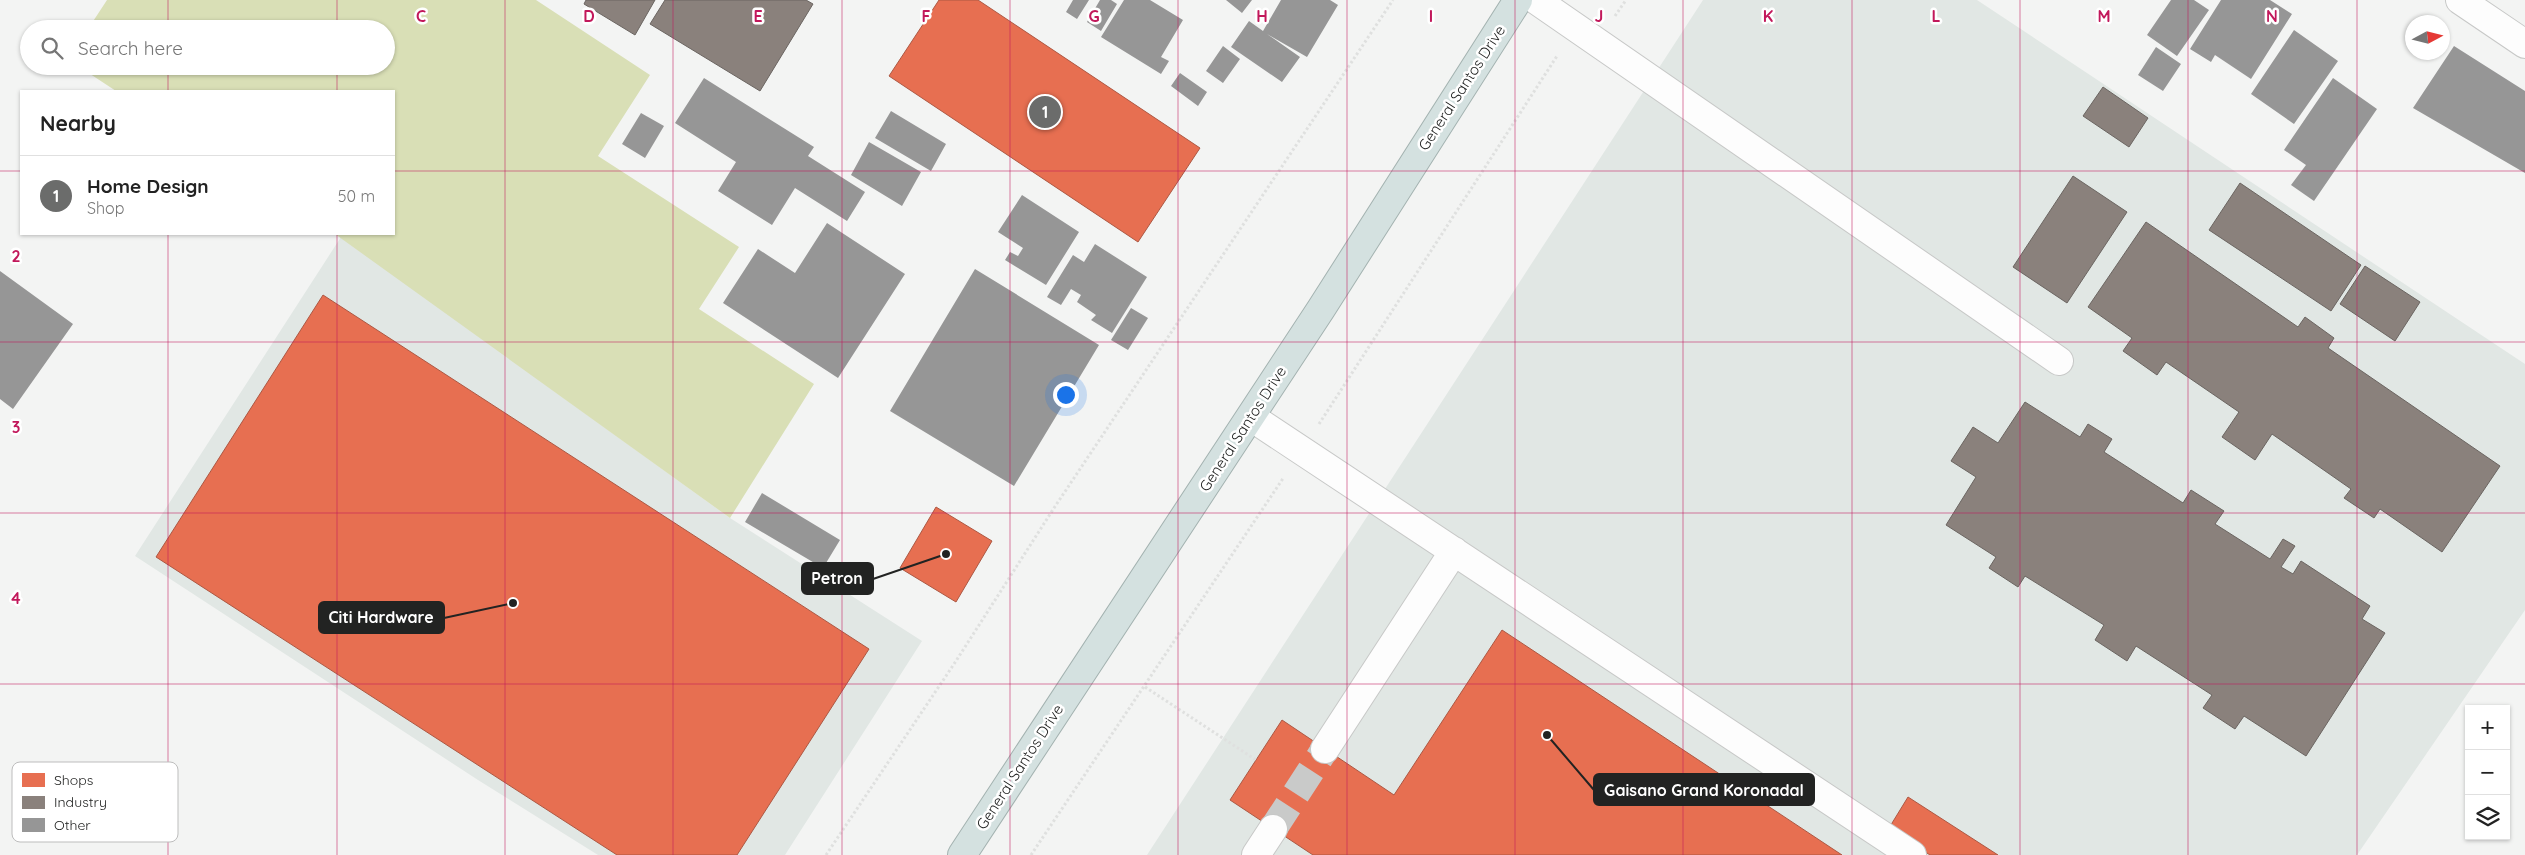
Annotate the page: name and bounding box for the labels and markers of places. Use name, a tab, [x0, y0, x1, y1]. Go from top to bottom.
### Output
pin: 1	[1029, 93, 1061, 131]
callout: Petron	[802, 563, 873, 594]
callout: Citi Hardware	[319, 602, 444, 633]
callout: Gaisano Grand Koronadal	[1594, 774, 1814, 805]

